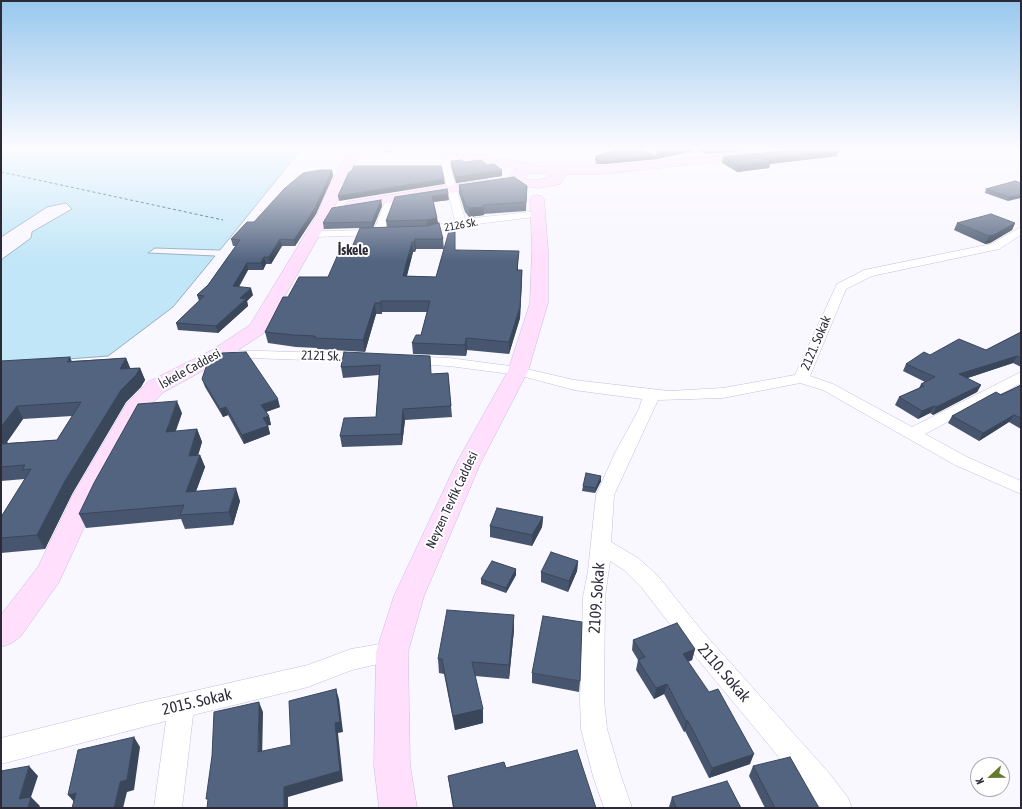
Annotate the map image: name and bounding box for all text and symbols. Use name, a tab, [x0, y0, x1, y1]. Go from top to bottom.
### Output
street label: 2126 Sk.	[443, 216, 479, 234]
district label: İskele	[338, 243, 368, 259]
street label: 2121. Sokak	[798, 313, 834, 373]
street label: İskele Caddesi	[156, 346, 224, 392]
street label: 2121 Sk.	[301, 348, 341, 364]
street label: Neyzen Tevfik Caddesi	[423, 449, 481, 551]
street label: 2109. Sokak	[585, 562, 609, 634]
street label: 2110. Sokak	[694, 640, 754, 706]
street label: 2015. Sokak	[160, 685, 234, 719]
north arrow	[970, 757, 1010, 797]
text: K	[973, 776, 986, 786]

